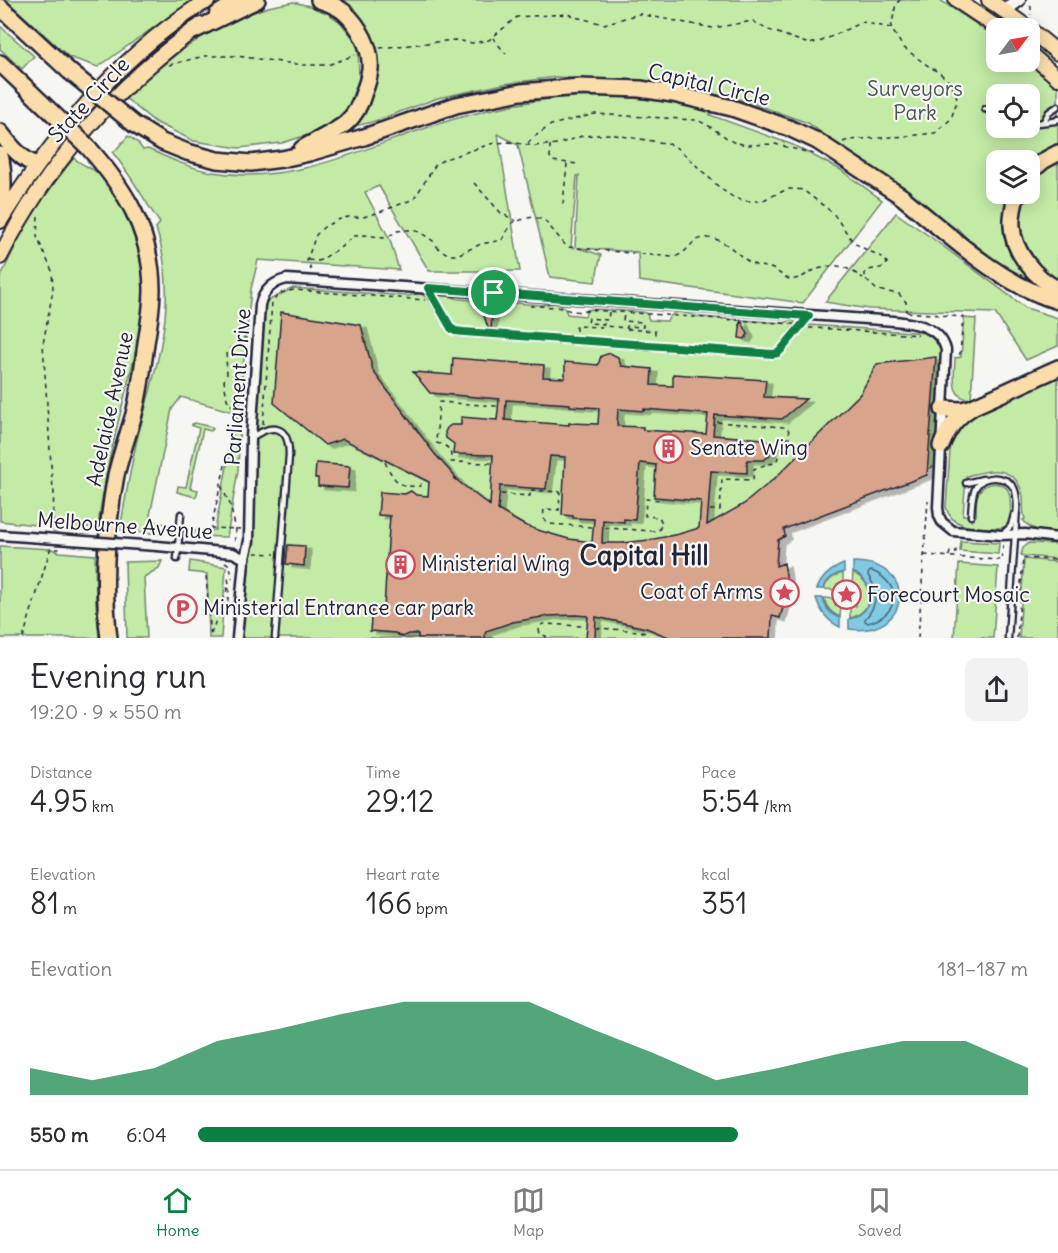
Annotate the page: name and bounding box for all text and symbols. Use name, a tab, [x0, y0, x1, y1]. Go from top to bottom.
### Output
north arrow	[986, 18, 1040, 72]
map controls	[986, 18, 1040, 204]
street label: State Circle	[42, 51, 135, 148]
street label: Capital Circle	[645, 57, 773, 112]
park label: Surveyors Park	[867, 75, 963, 126]
button: locate	[986, 84, 1040, 138]
button: layers	[986, 150, 1040, 204]
pin	[468, 267, 519, 318]
icon: arrive	[477, 276, 510, 309]
street label: Parliament Drive	[219, 307, 256, 466]
street label: Adelaide Avenue	[80, 329, 139, 489]
building icon: Senate Wing	[653, 432, 685, 464]
place label: Senate Wing	[690, 434, 808, 461]
street label: Melbourne Avenue	[36, 506, 214, 545]
district label: Capital Hill	[580, 538, 708, 572]
building icon: Ministerial Wing	[384, 548, 416, 580]
place label: Ministerial Wing	[421, 550, 570, 577]
place icon: Coat of Arms	[768, 576, 800, 608]
place label: Coat of Arms	[640, 578, 763, 605]
place icon: Forecourt Mosaic	[830, 579, 862, 611]
place label: Forecourt Mosaic	[867, 581, 1030, 608]
parking icon: Ministerial Entrance car park	[166, 592, 198, 624]
place label: Ministerial Entrance car park	[203, 594, 474, 621]
text: Evening run	[30, 655, 206, 697]
button: share	[965, 658, 1028, 721]
text: 19:20 · 9 × 550 m	[30, 699, 182, 724]
text: Distance	[30, 762, 92, 782]
text: Time	[366, 762, 400, 782]
text: Pace	[701, 762, 736, 782]
text: 4.95	[30, 782, 88, 820]
text: 29:12	[366, 782, 434, 820]
text: 5:54	[701, 782, 760, 820]
text: km	[88, 796, 114, 816]
text: /km	[760, 796, 792, 816]
text: Elevation	[30, 864, 96, 884]
text: Heart rate	[366, 864, 440, 884]
text: kcal	[701, 864, 730, 884]
text: 81	[30, 884, 59, 922]
text: 166	[366, 884, 412, 922]
text: 351	[701, 884, 748, 922]
text: m	[59, 898, 77, 918]
text: bpm	[412, 898, 448, 918]
text: Elevation	[30, 956, 112, 981]
text: 181–187 m	[938, 956, 1028, 981]
text: 550 m	[30, 1122, 88, 1147]
text: 6:04	[126, 1122, 167, 1147]
tab: Home	[156, 1184, 199, 1240]
tab: Map	[512, 1184, 545, 1240]
tab: Saved	[858, 1184, 902, 1240]

